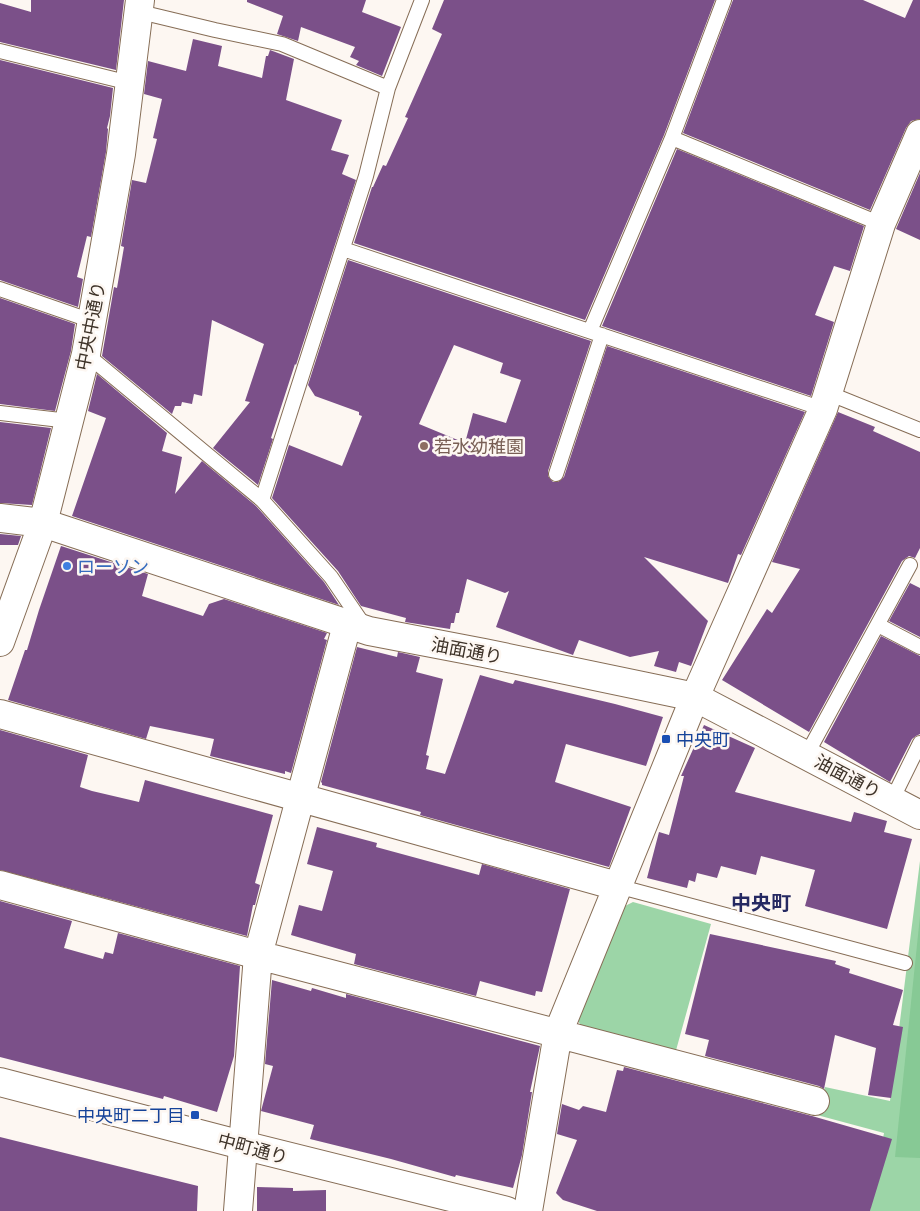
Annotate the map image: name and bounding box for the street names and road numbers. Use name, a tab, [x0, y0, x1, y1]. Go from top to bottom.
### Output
street label: 中央中通り	[71, 280, 109, 372]
street label: 油面通り	[430, 632, 504, 668]
street label: 油面通り	[811, 749, 885, 803]
street label: 中町通り	[215, 1128, 291, 1168]

